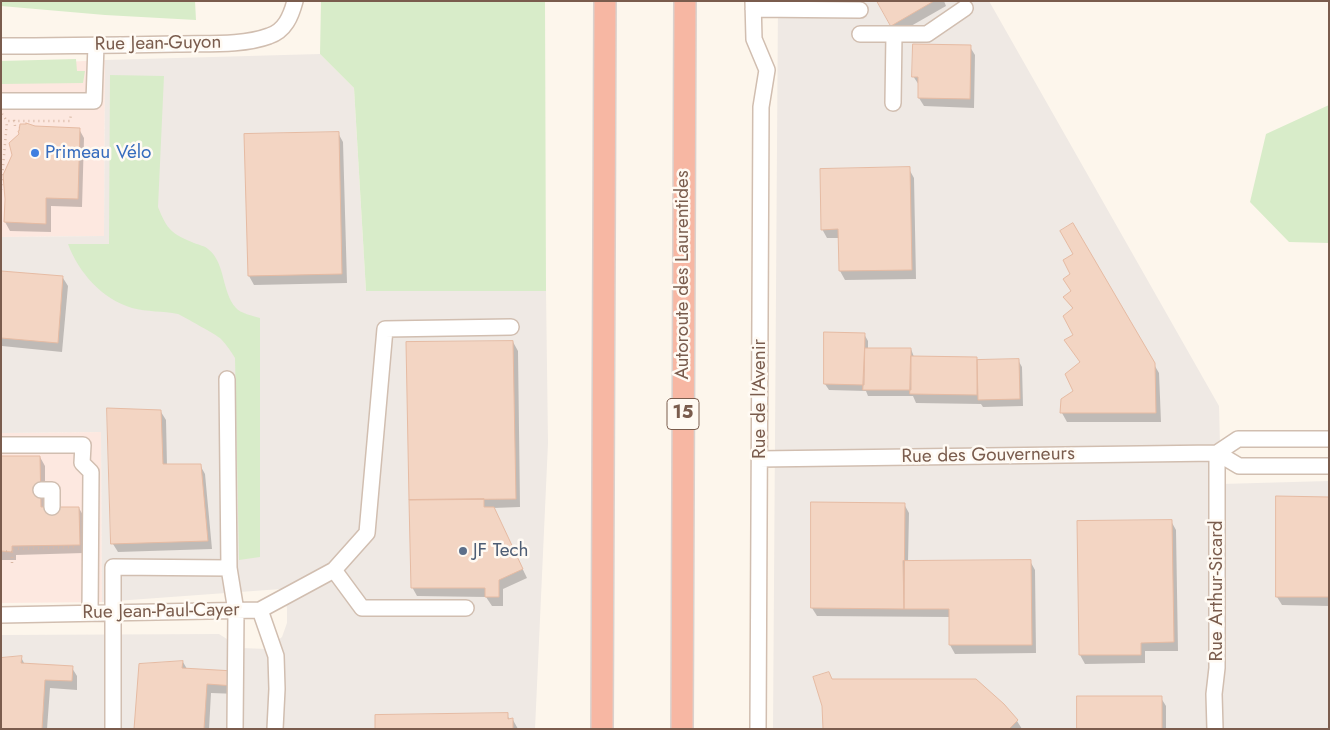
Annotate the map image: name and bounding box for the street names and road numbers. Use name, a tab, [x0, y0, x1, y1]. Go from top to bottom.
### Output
street label: Rue Jean-Guyon	[94, 31, 222, 57]
street label: Autoroute des Laurentides	[672, 170, 694, 380]
street label: Rue de l'Avenir	[749, 339, 771, 459]
road number: 15	[667, 398, 699, 429]
street label: Rue des Gouverneurs	[901, 443, 1075, 469]
street label: Rue Arthur-Sicard	[1206, 520, 1228, 662]
street label: Rue Jean-Paul-Cayer	[82, 599, 240, 625]

